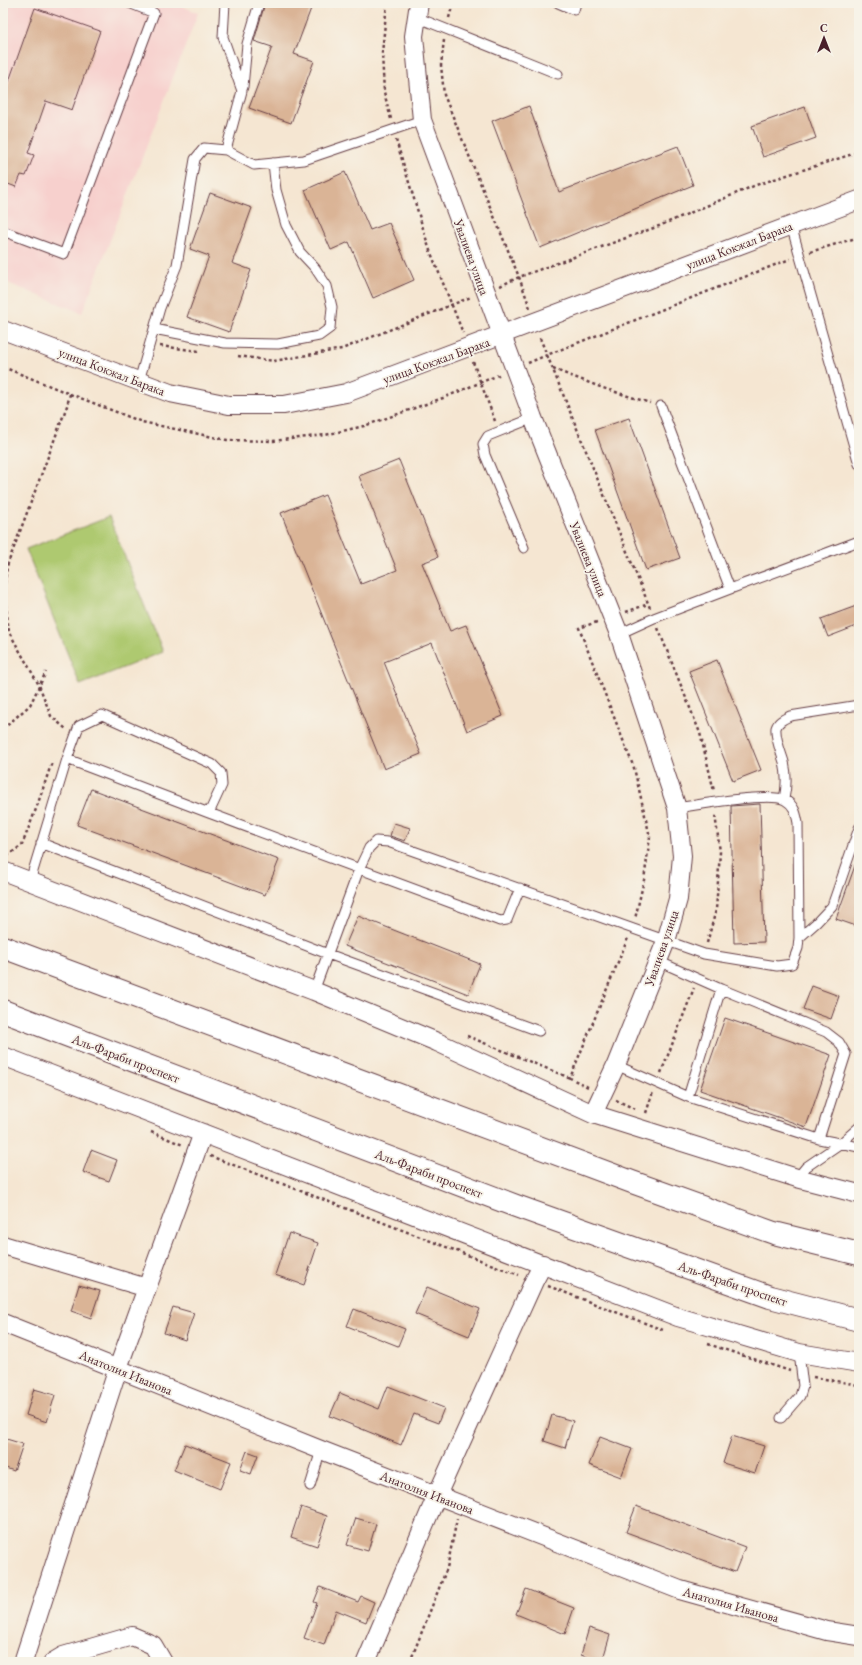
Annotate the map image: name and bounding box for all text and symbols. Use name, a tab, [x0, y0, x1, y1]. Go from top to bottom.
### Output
north arrow	[804, 18, 844, 58]
text: С	[820, 21, 828, 35]
street label: Увалиева улица	[450, 216, 493, 298]
street label: улица Кокжал Барака	[684, 217, 796, 274]
street label: улица Кокжал Барака	[380, 333, 493, 388]
street label: улица Кокжал Барака	[56, 343, 168, 400]
street label: Увалиева улица	[565, 518, 612, 600]
street label: Увалиева улица	[640, 907, 683, 990]
street label: Аль-Фараби проспект	[69, 1030, 183, 1087]
street label: Аль-Фараби проспект	[372, 1145, 486, 1202]
street label: Аль-Фараби проспект	[675, 1257, 790, 1310]
street label: Анатолия Иванова	[76, 1346, 176, 1399]
street label: Анатолия Иванова	[377, 1466, 477, 1518]
street label: Анатолия Иванова	[680, 1582, 782, 1627]

